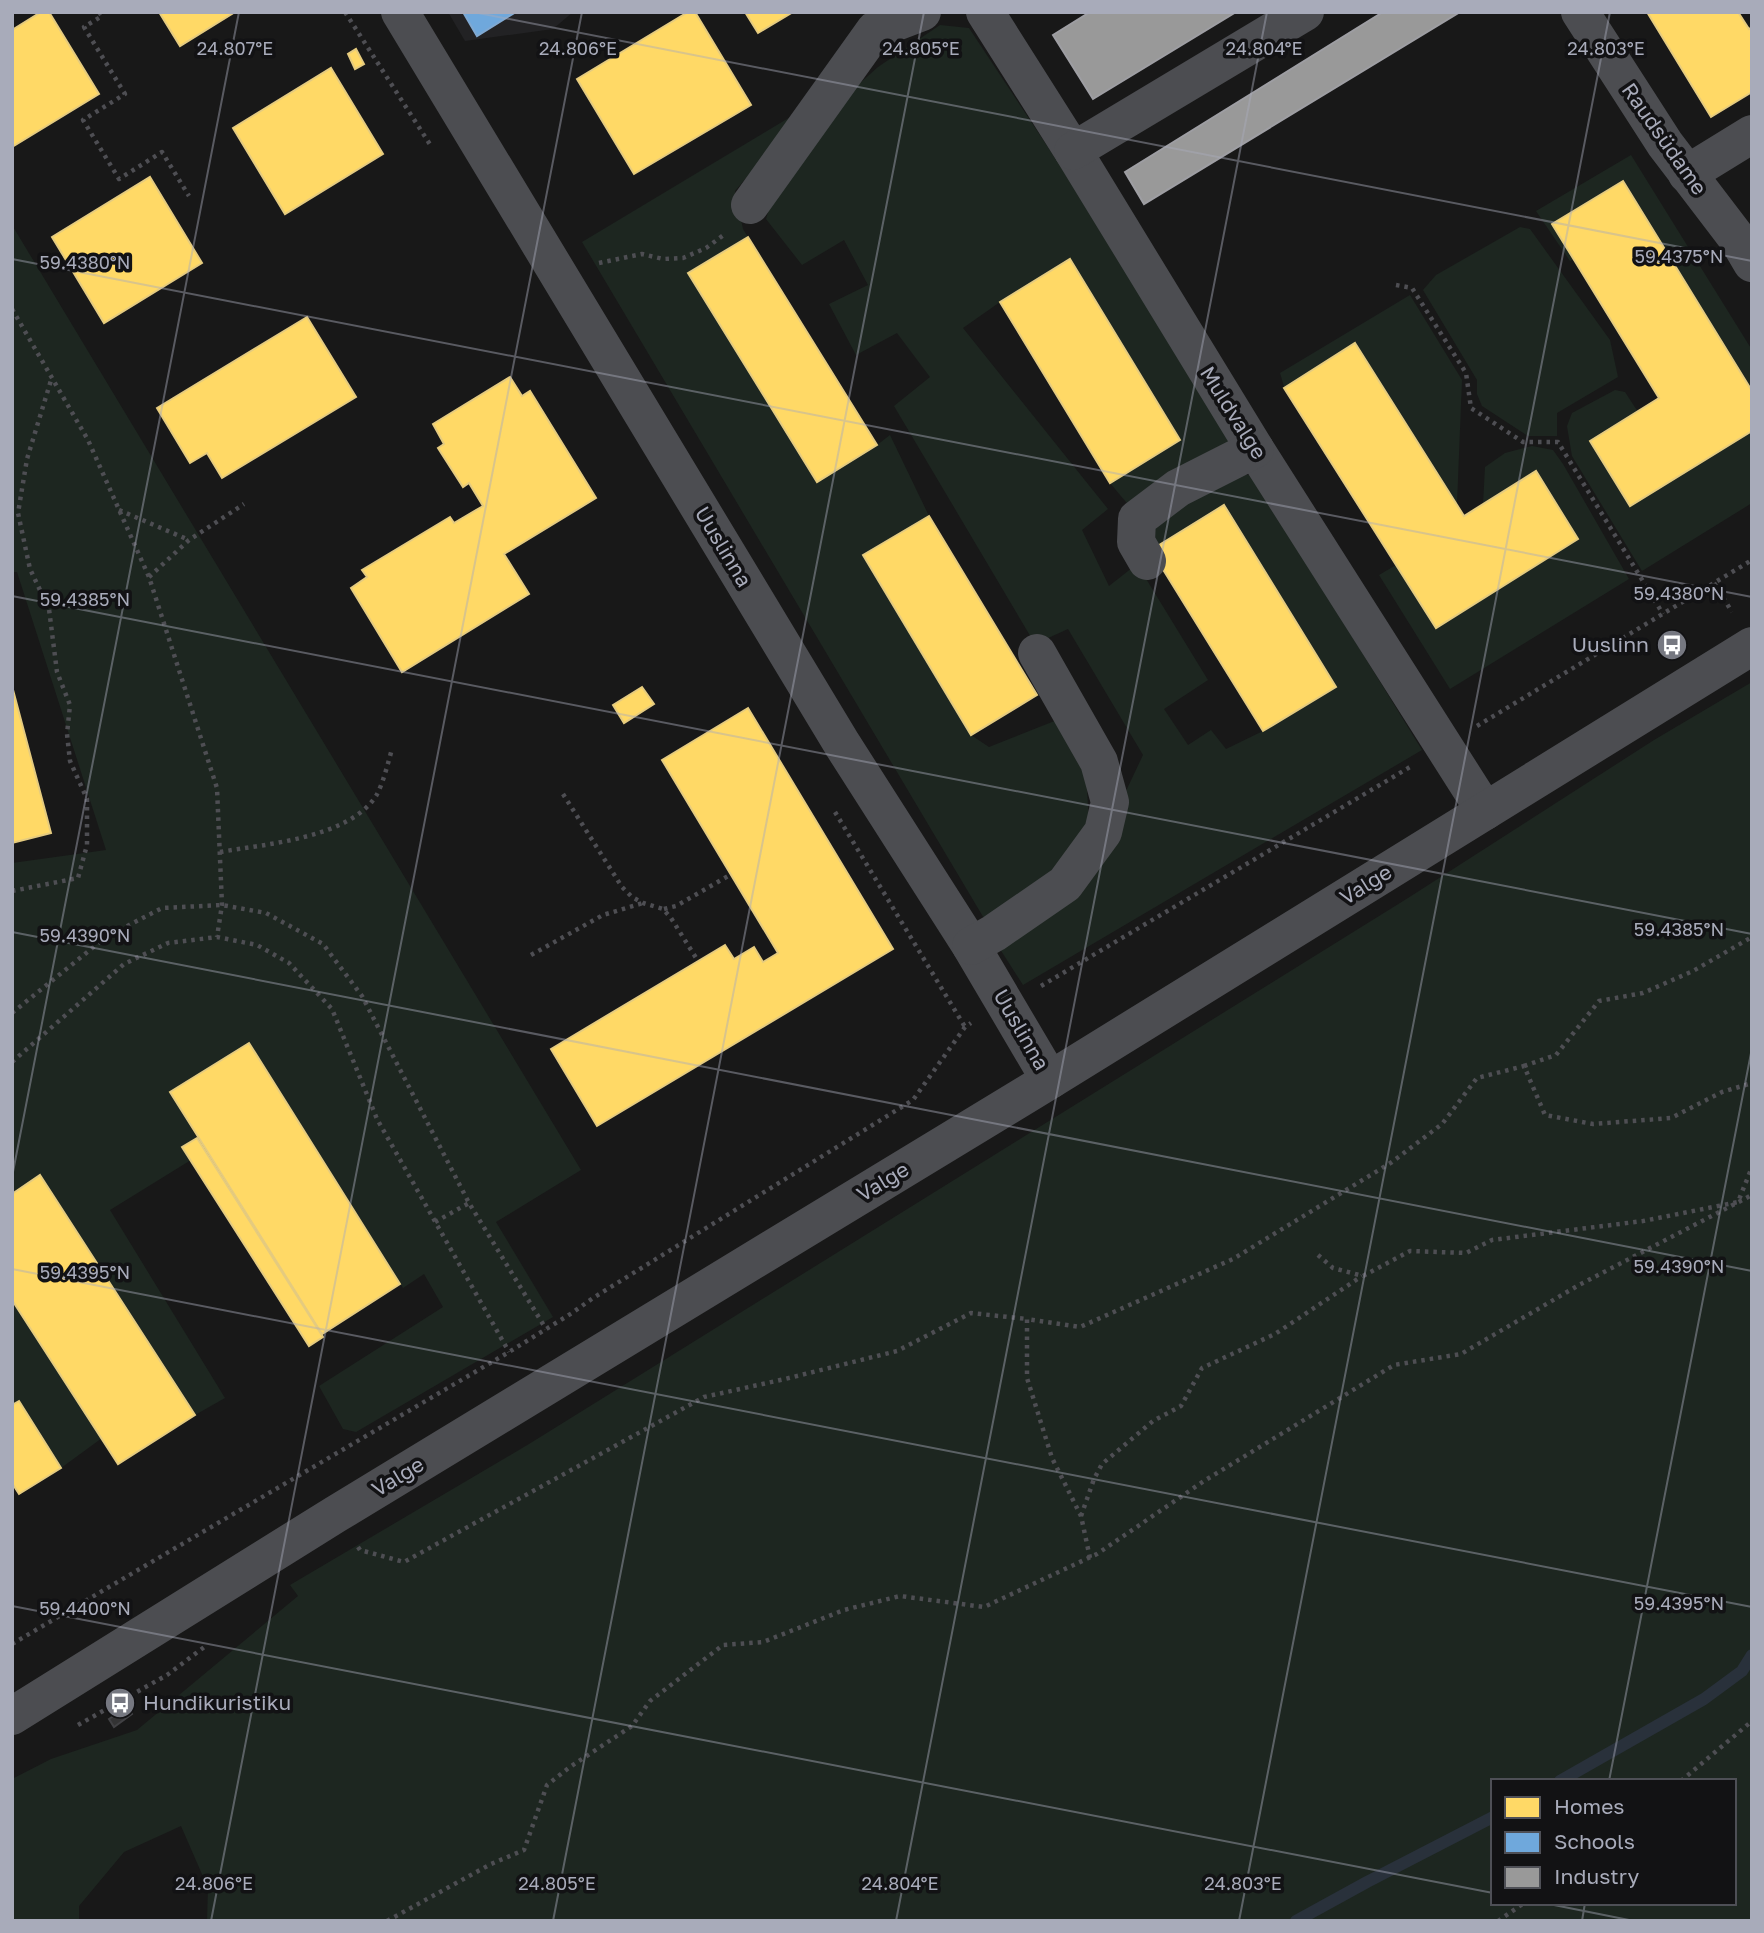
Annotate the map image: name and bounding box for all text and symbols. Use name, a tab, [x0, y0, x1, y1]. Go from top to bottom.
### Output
text: 24.807°E	[197, 37, 273, 59]
text: 24.806°E	[539, 37, 617, 59]
text: 24.805°E	[882, 37, 960, 59]
text: 24.804°E	[1225, 37, 1303, 59]
text: 24.803°E	[1567, 37, 1645, 59]
street label: Raudsüdame	[1617, 77, 1713, 200]
text: 59.4375°N	[1635, 245, 1723, 267]
text: 59.4380°N	[39, 251, 131, 273]
street label: Muldvalge	[1195, 361, 1273, 464]
street label: Uuslinna	[690, 502, 758, 591]
text: 59.4380°N	[1633, 582, 1725, 604]
text: 59.4385°N	[40, 588, 130, 610]
bus stop icon: Uuslinn	[1655, 628, 1689, 662]
place label: Uuslinn	[1572, 631, 1649, 657]
street label: Valge	[1335, 858, 1396, 910]
text: 59.4385°N	[1634, 918, 1724, 940]
text: 59.4390°N	[40, 924, 131, 946]
street label: Uuslinna	[988, 984, 1055, 1075]
street label: Valge	[852, 1156, 913, 1207]
text: 59.4390°N	[1634, 1255, 1725, 1277]
text: 59.4395°N	[40, 1261, 130, 1283]
street label: Valge	[367, 1451, 428, 1502]
text: 59.4395°N	[1634, 1592, 1724, 1614]
text: 59.4400°N	[39, 1597, 131, 1619]
bus stop icon: Hundikuristiku	[103, 1686, 137, 1720]
place label: Hundikuristiku	[143, 1689, 291, 1715]
legend	[1491, 1779, 1736, 1905]
text: Homes	[1554, 1793, 1624, 1819]
text: Schools	[1554, 1828, 1635, 1854]
text: Industry	[1554, 1863, 1639, 1889]
text: 24.806°E	[175, 1872, 253, 1894]
text: 24.805°E	[518, 1872, 596, 1894]
text: 24.804°E	[861, 1872, 939, 1894]
text: 24.803°E	[1204, 1872, 1282, 1894]

